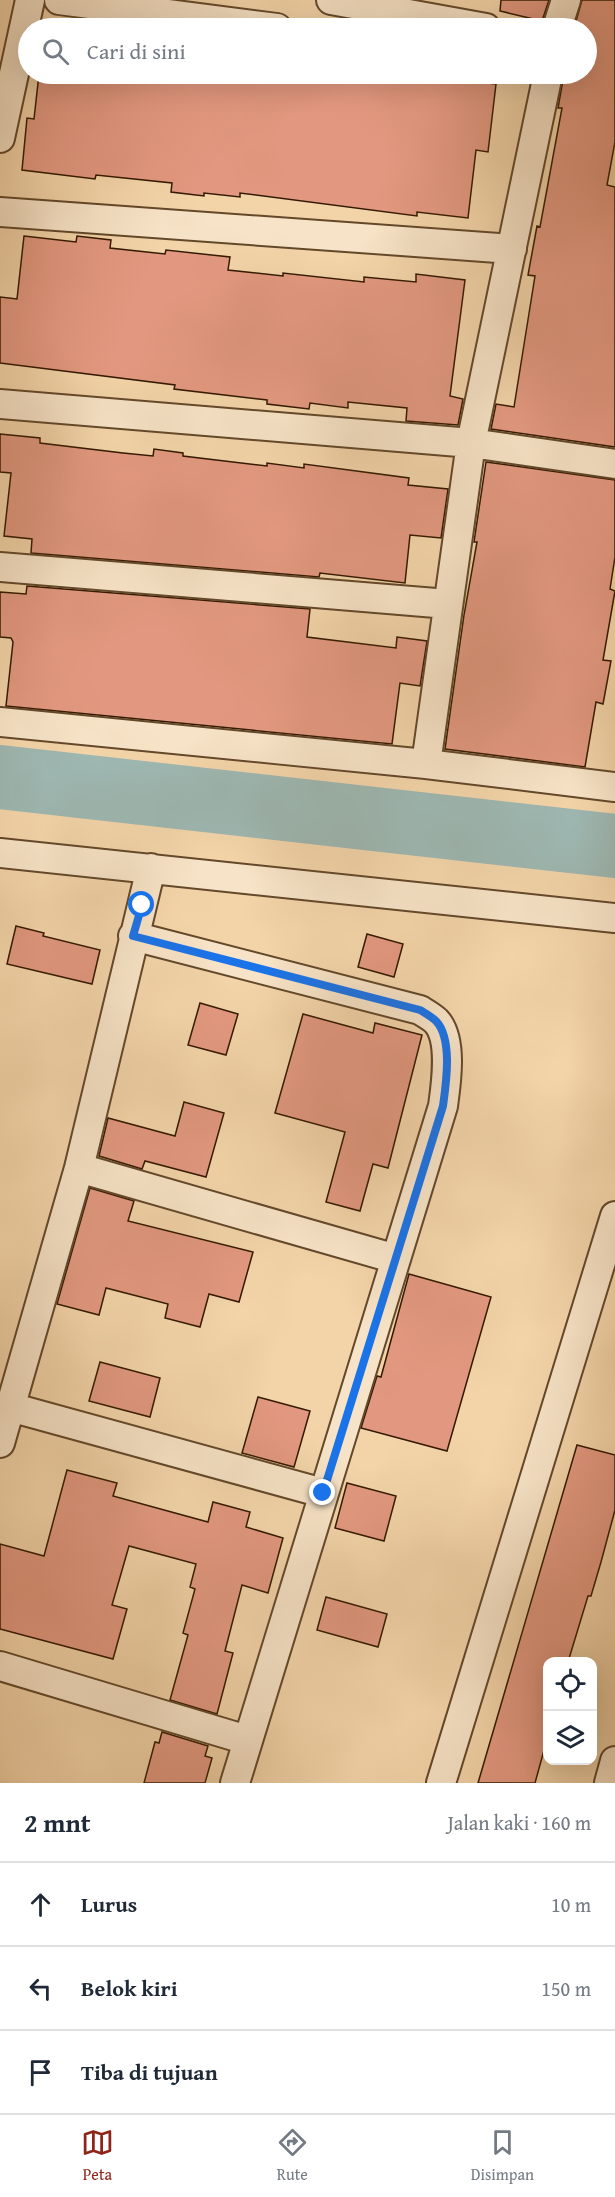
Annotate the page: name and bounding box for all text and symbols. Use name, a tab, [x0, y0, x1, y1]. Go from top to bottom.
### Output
search box	[18, 18, 597, 84]
icon: search	[39, 35, 72, 68]
text: Cari di sini	[87, 35, 186, 67]
route start	[128, 891, 154, 917]
route end	[309, 1479, 335, 1505]
map controls	[543, 1657, 597, 1765]
button: locate	[543, 1657, 597, 1711]
button: layers	[543, 1711, 597, 1765]
text: 2 mnt	[24, 1803, 91, 1842]
text: Jalan kaki · 160 m	[447, 1808, 591, 1837]
icon: ahead	[24, 1888, 57, 1921]
text: Lurus	[81, 1888, 137, 1920]
text: 10 m	[551, 1890, 591, 1919]
icon: left	[24, 1972, 57, 2005]
text: Belok kiri	[81, 1972, 178, 2004]
text: 150 m	[541, 1974, 591, 2003]
icon: arrive	[24, 2056, 57, 2089]
text: Tiba di tujuan	[81, 2056, 218, 2088]
tab: Peta	[81, 2126, 114, 2186]
tab: Rute	[276, 2126, 309, 2186]
tab: Disimpan	[471, 2126, 534, 2186]

